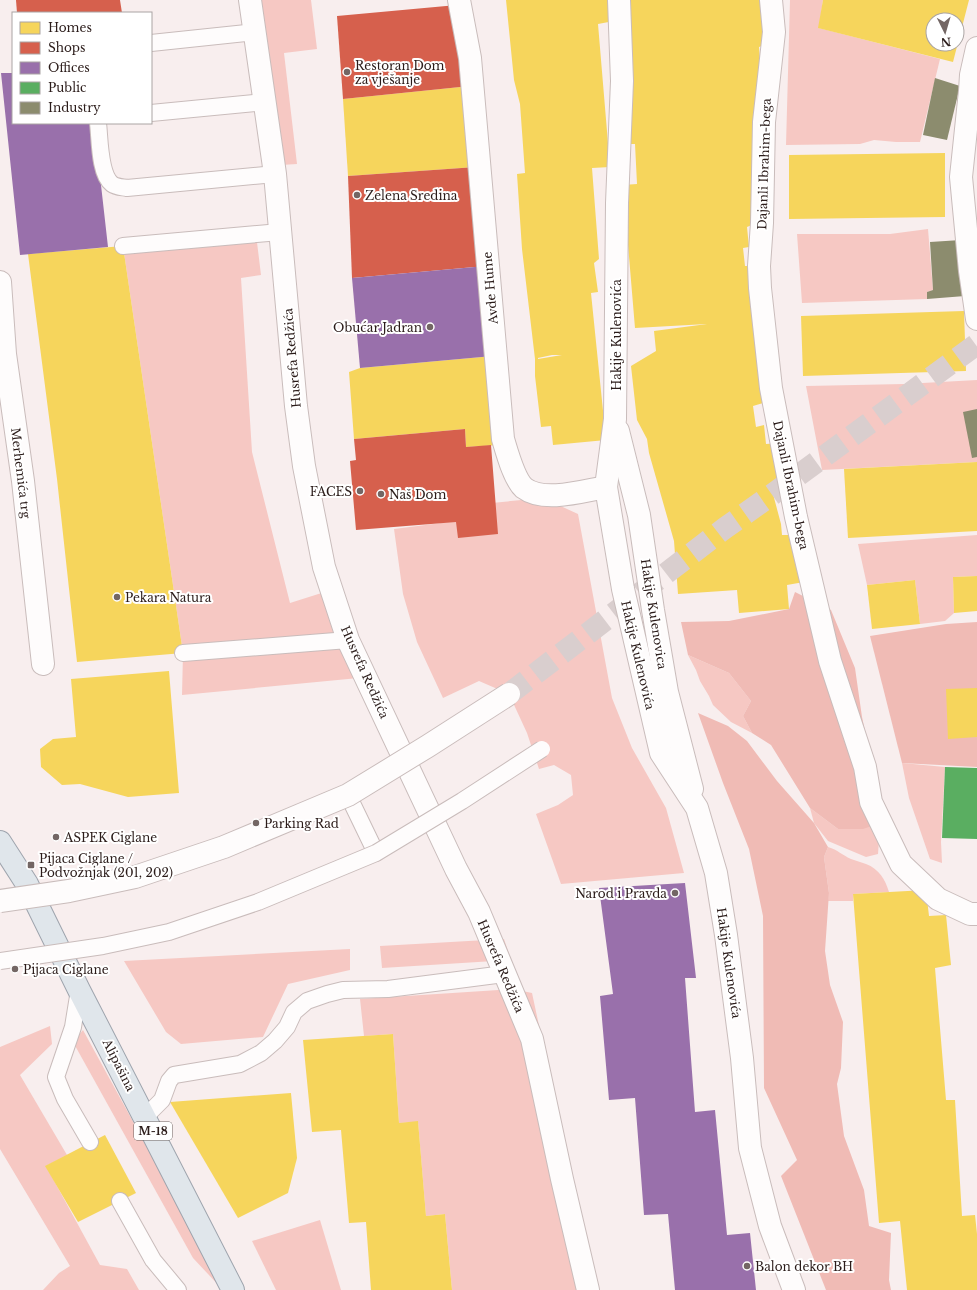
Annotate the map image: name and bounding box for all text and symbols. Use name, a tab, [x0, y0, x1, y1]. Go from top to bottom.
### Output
legend	[12, 12, 152, 124]
north arrow	[925, 12, 965, 52]
text: Homes	[48, 20, 92, 35]
text: N	[939, 35, 952, 49]
text: Shops	[48, 40, 85, 55]
place label: Restoran Dom za vješanje	[355, 58, 445, 87]
text: Offices	[48, 60, 90, 75]
marker: Restoran Dom za vješanje	[342, 67, 352, 77]
text: Public	[48, 80, 87, 95]
street label: Dajanli Ibrahim-bega	[754, 98, 774, 230]
text: Industry	[48, 100, 101, 115]
place label: Zelena Sredina	[365, 188, 458, 203]
marker: Zelena Sredina	[352, 190, 362, 200]
street label: Avde Hume	[479, 251, 501, 326]
street label: Hakije Kulenovića	[609, 279, 624, 391]
street label: Husrefa Redžića	[280, 307, 304, 408]
place label: Obućar Jadran	[333, 320, 422, 335]
marker: Obućar Jadran	[425, 322, 435, 332]
street label: Dajanli Ibrahim-bega	[770, 419, 812, 551]
street label: Merhemića trg	[8, 427, 34, 520]
place label: FACES	[310, 484, 352, 499]
marker: FACES	[355, 486, 365, 496]
place label: Naš Dom	[389, 487, 446, 502]
marker: Naš Dom	[376, 489, 386, 499]
street label: Hakije Kulenovica	[638, 558, 670, 671]
place label: Pekara Natura	[125, 590, 212, 605]
marker: Pekara Natura	[112, 592, 122, 602]
street label: Hakije Kulenovića	[618, 599, 658, 711]
street label: Husrefa Redžića	[338, 623, 392, 721]
place label: Parking Rad	[264, 816, 339, 831]
marker: Parking Rad	[251, 818, 261, 828]
place label: ASPEK Ciglane	[63, 830, 157, 845]
marker: ASPEK Ciglane	[51, 832, 61, 842]
place label: Pijaca Ciglane / Podvožnjak (201, 202)	[39, 851, 173, 880]
marker: Pijaca Ciglane / Podvožnjak (201, 202)	[26, 860, 36, 870]
place label: Narod i Pravda	[575, 886, 667, 901]
marker: Narod i Pravda	[670, 888, 680, 898]
street label: Hakije Kulenovića	[714, 907, 744, 1020]
street label: Husrefa Redžića	[475, 917, 528, 1015]
place label: Pijaca Ciglane	[23, 962, 109, 977]
marker: Pijaca Ciglane	[10, 964, 20, 974]
street label: Alipašina	[99, 1036, 139, 1094]
road number: M-18	[134, 1122, 172, 1140]
place label: Balon dekor BH	[755, 1259, 853, 1274]
marker: Balon dekor BH	[742, 1261, 752, 1271]

